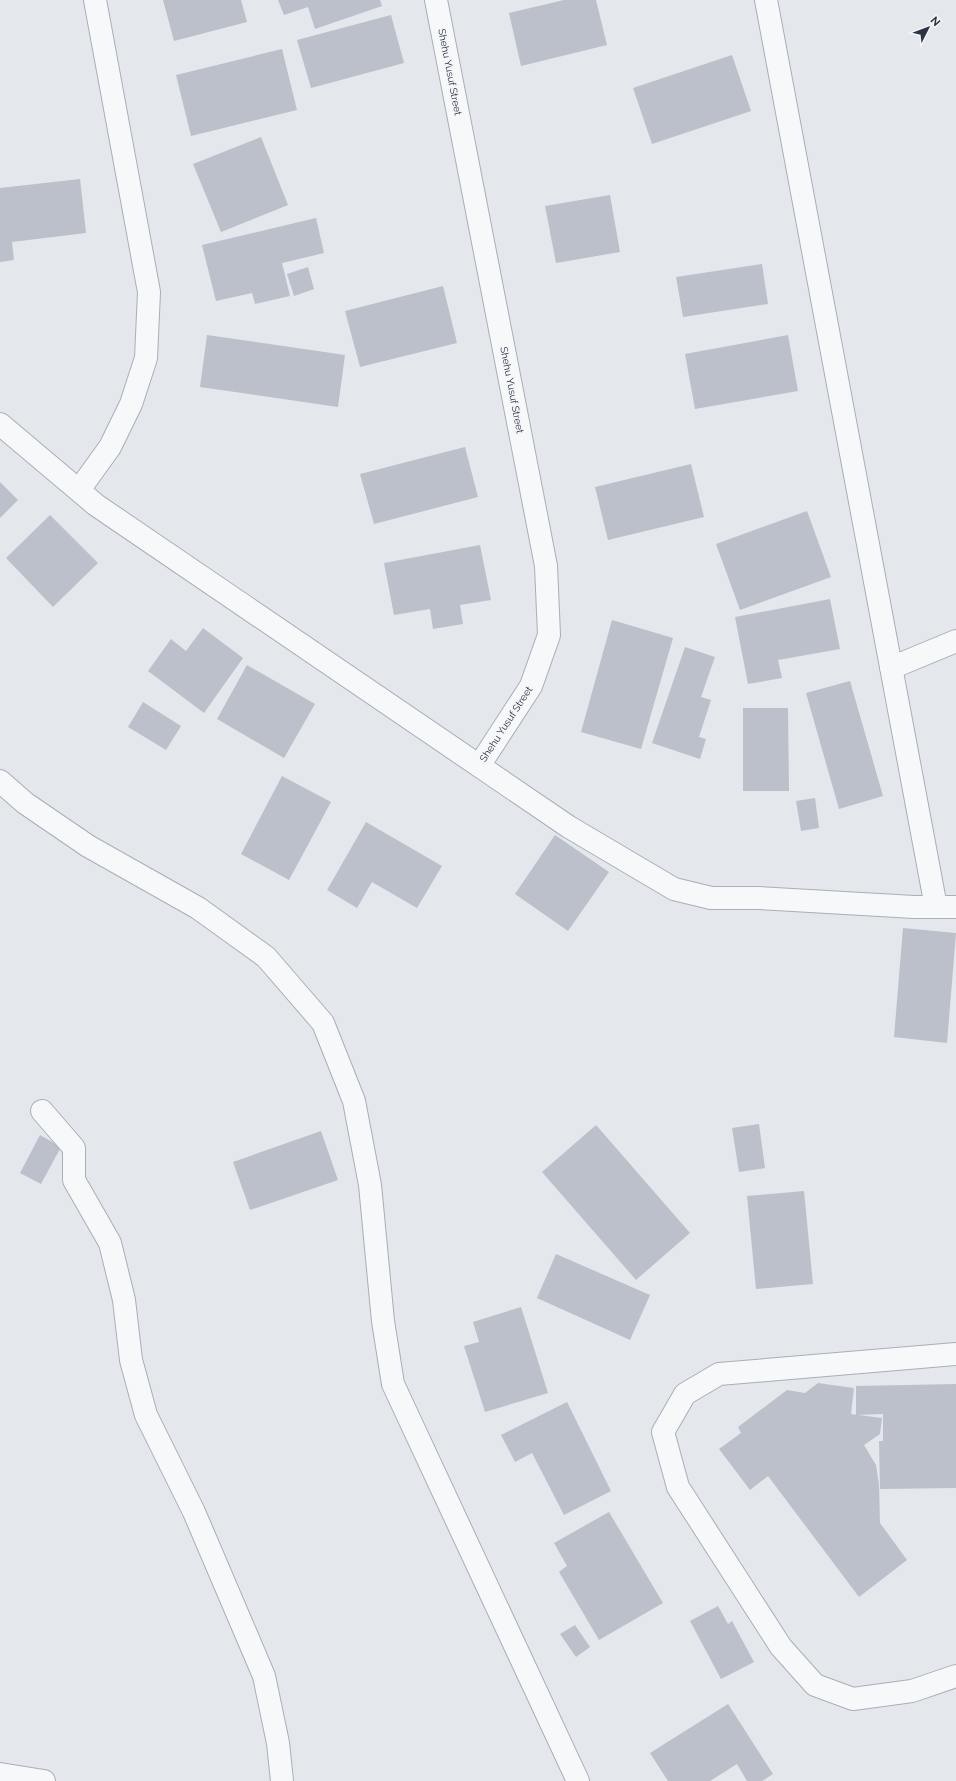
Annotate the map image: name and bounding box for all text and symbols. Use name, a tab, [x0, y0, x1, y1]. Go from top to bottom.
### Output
north arrow	[908, 8, 948, 48]
text: N	[927, 14, 943, 29]
street label: Shehu Yusuf Street	[436, 28, 464, 117]
street label: Shehu Yusuf Street	[498, 346, 526, 435]
street label: Shehu Yusuf Street	[477, 684, 535, 764]

